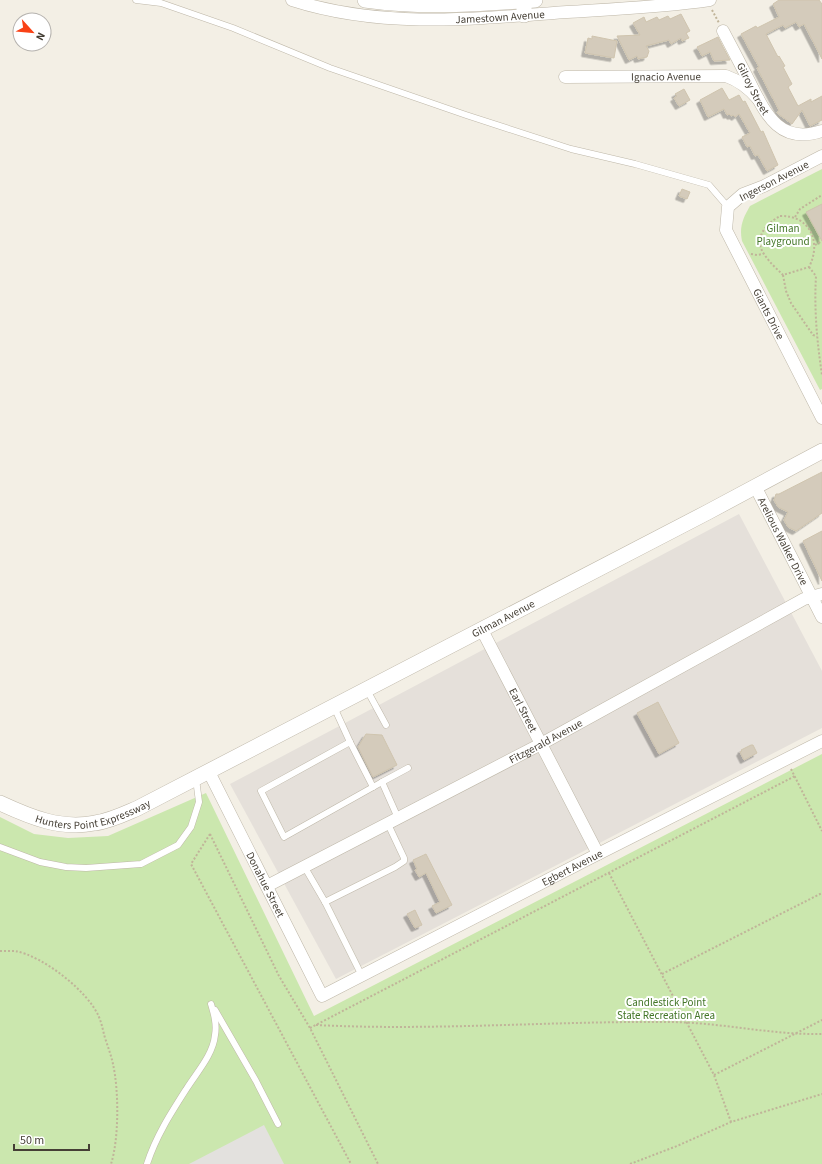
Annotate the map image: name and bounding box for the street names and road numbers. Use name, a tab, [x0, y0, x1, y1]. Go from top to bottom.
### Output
street label: Jamestown Avenue	[455, 6, 546, 27]
street label: Gilroy Street	[733, 60, 773, 118]
street label: Ignacio Avenue	[631, 69, 702, 84]
street label: Ingerson Avenue	[737, 157, 812, 205]
street label: Giants Drive	[750, 286, 788, 343]
street label: Arelious Walker Drive	[754, 495, 812, 588]
street label: Gilman Avenue	[469, 596, 538, 641]
street label: Earl Street	[506, 685, 541, 735]
street label: Fitzgerald Avenue	[506, 715, 586, 767]
street label: Hunters Point Expressway	[33, 795, 153, 832]
street label: Egbert Avenue	[539, 845, 605, 889]
street label: Donahue Street	[243, 849, 289, 920]

